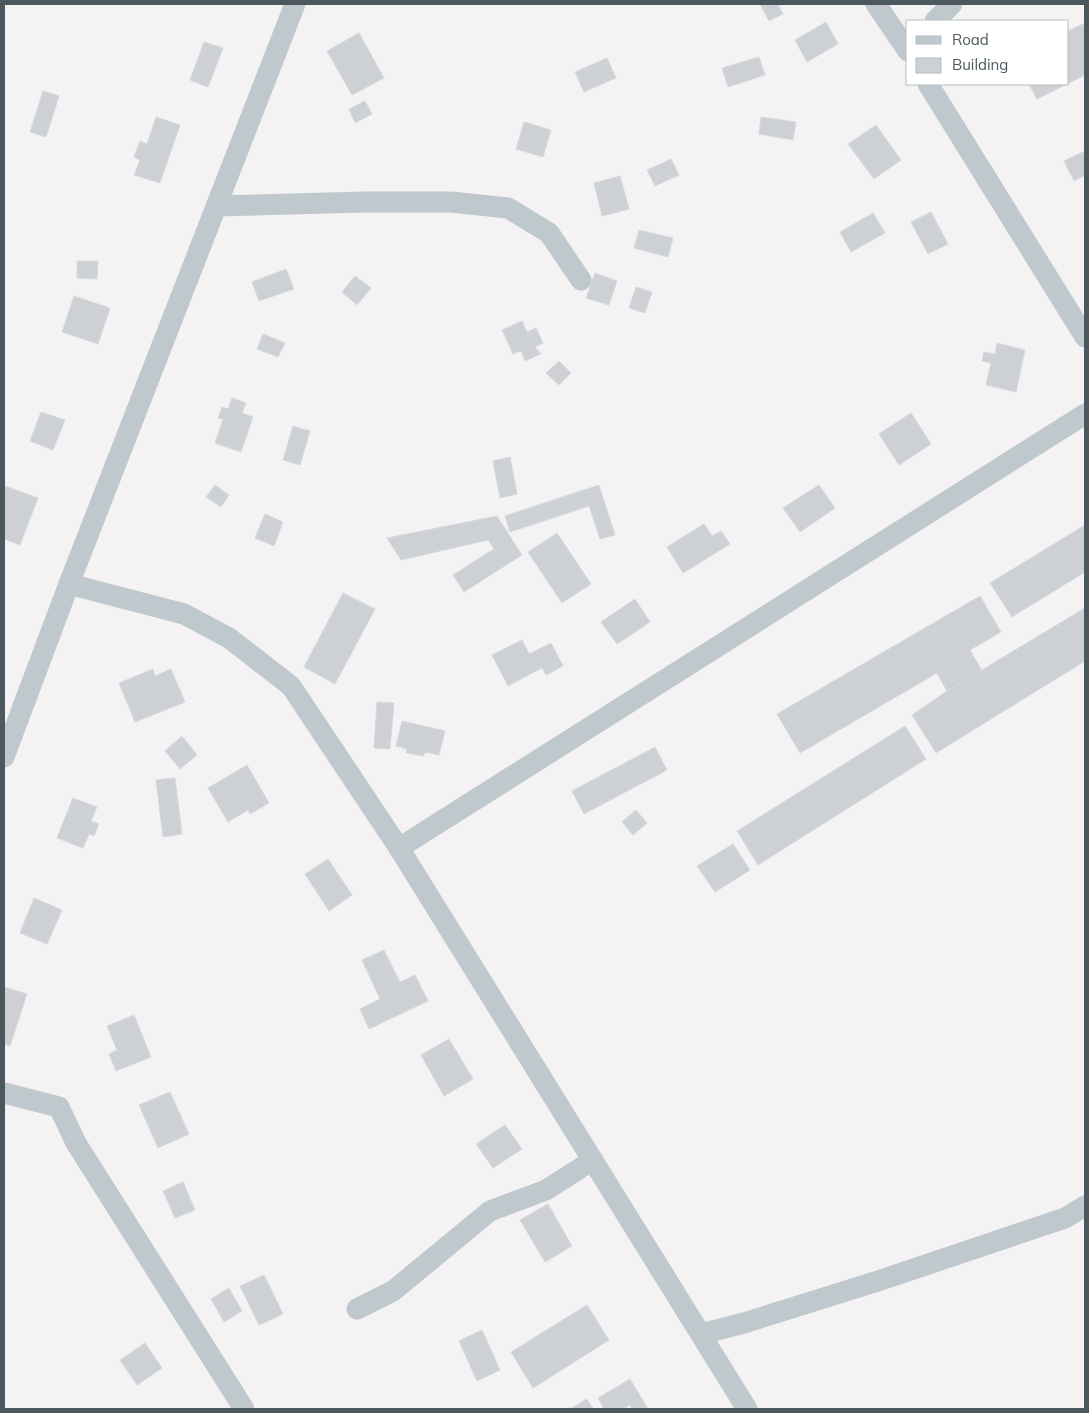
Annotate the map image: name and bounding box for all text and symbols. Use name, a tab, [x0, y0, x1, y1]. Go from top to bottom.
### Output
legend	[906, 20, 1069, 85]
text: Road	[952, 30, 989, 49]
text: Building	[952, 55, 1008, 74]

